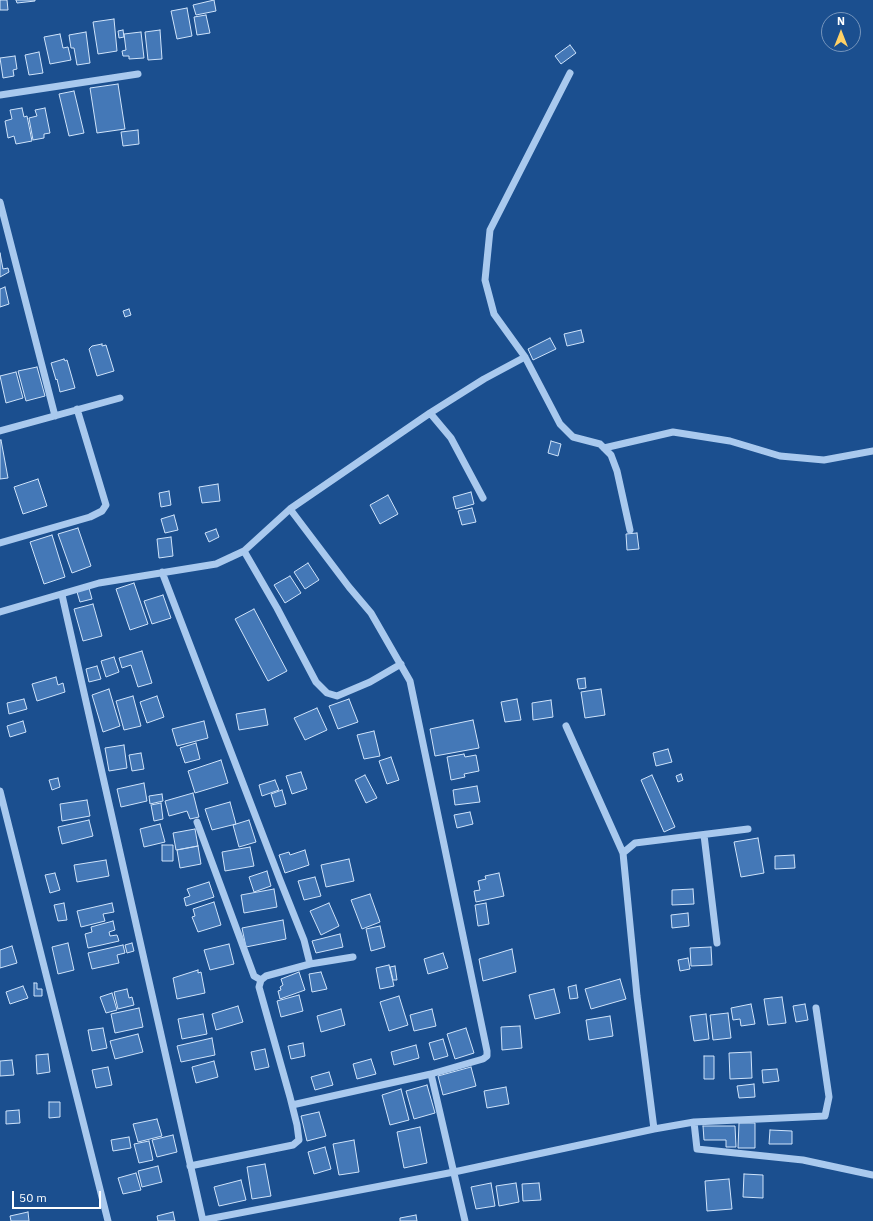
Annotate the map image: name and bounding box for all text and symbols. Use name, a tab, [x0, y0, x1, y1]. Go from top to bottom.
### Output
north arrow	[821, 12, 861, 52]
text: N	[837, 14, 845, 28]
scale bar	[14, 1183, 103, 1209]
text: 50 m	[19, 1190, 47, 1205]

